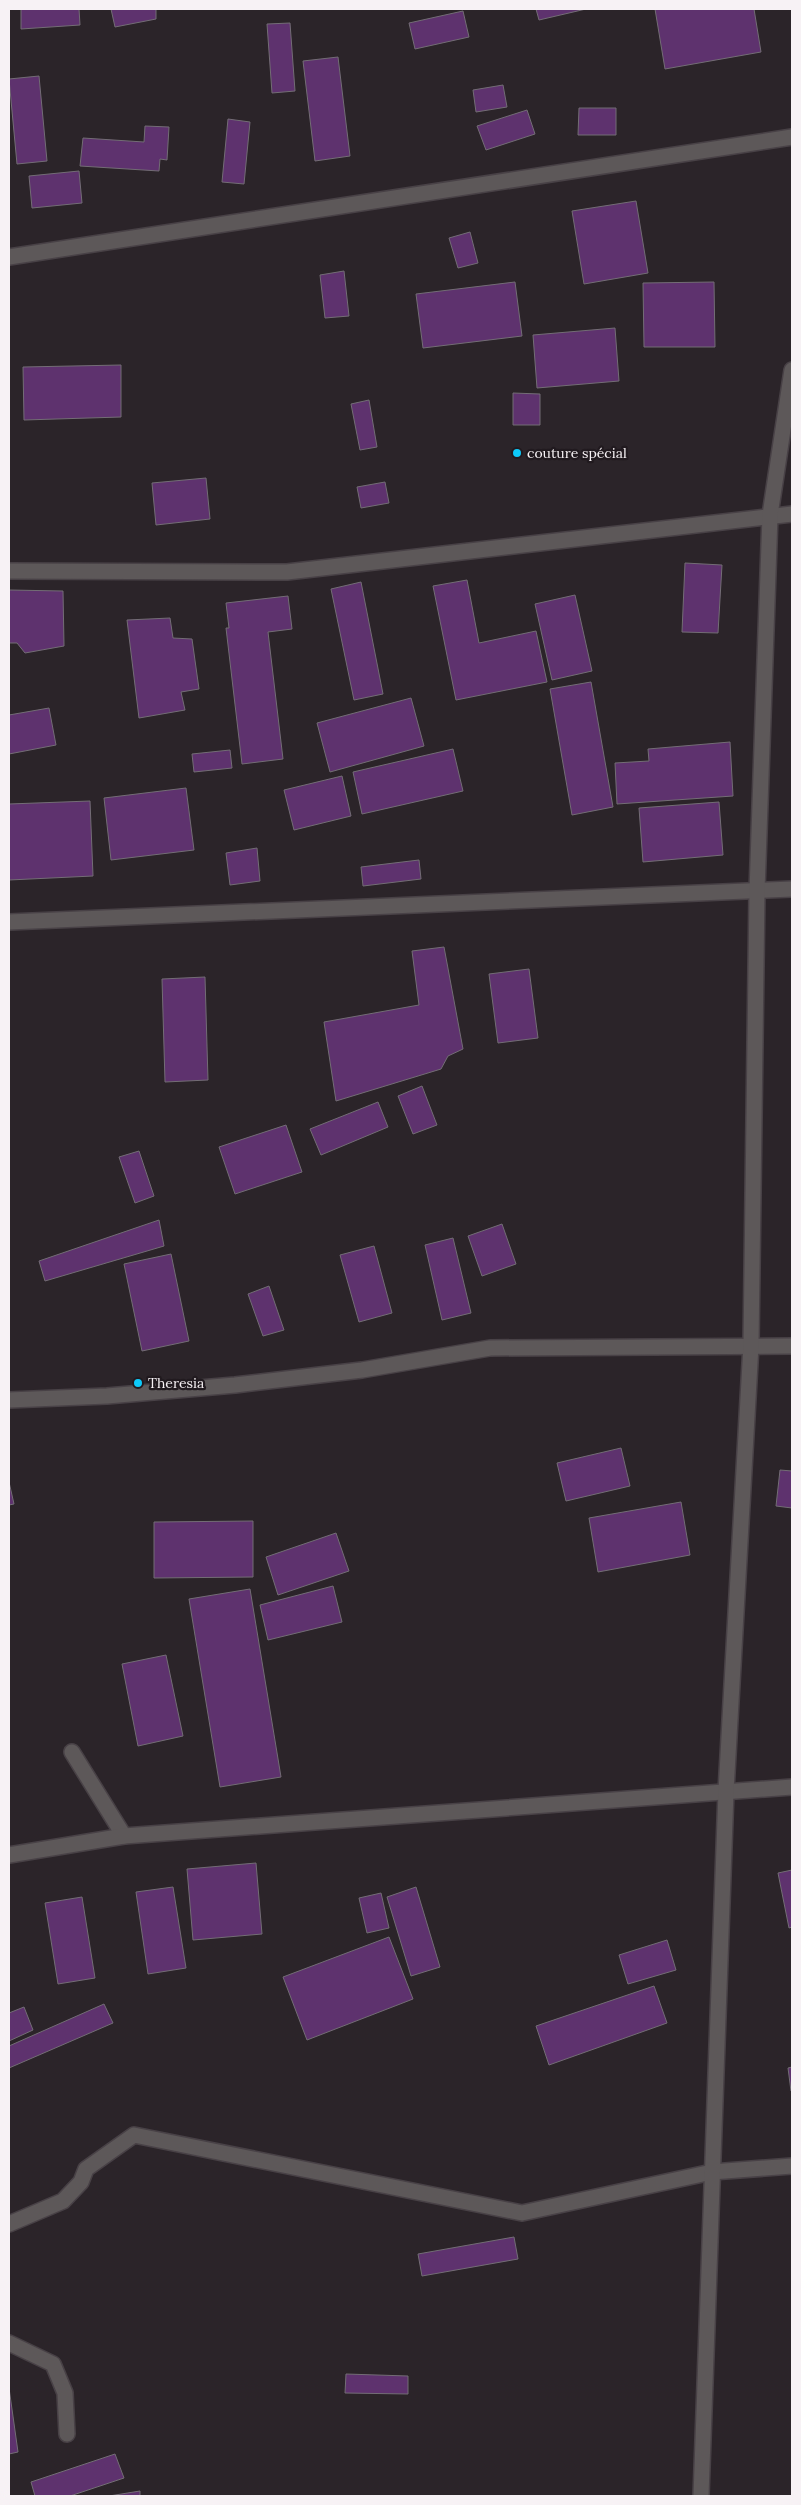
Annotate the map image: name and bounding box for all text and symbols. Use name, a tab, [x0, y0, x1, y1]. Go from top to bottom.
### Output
place label: couture spécial	[527, 444, 627, 462]
marker: couture spécial	[511, 447, 523, 459]
place label: Theresia	[148, 1374, 204, 1392]
marker: Theresia	[132, 1377, 144, 1389]

